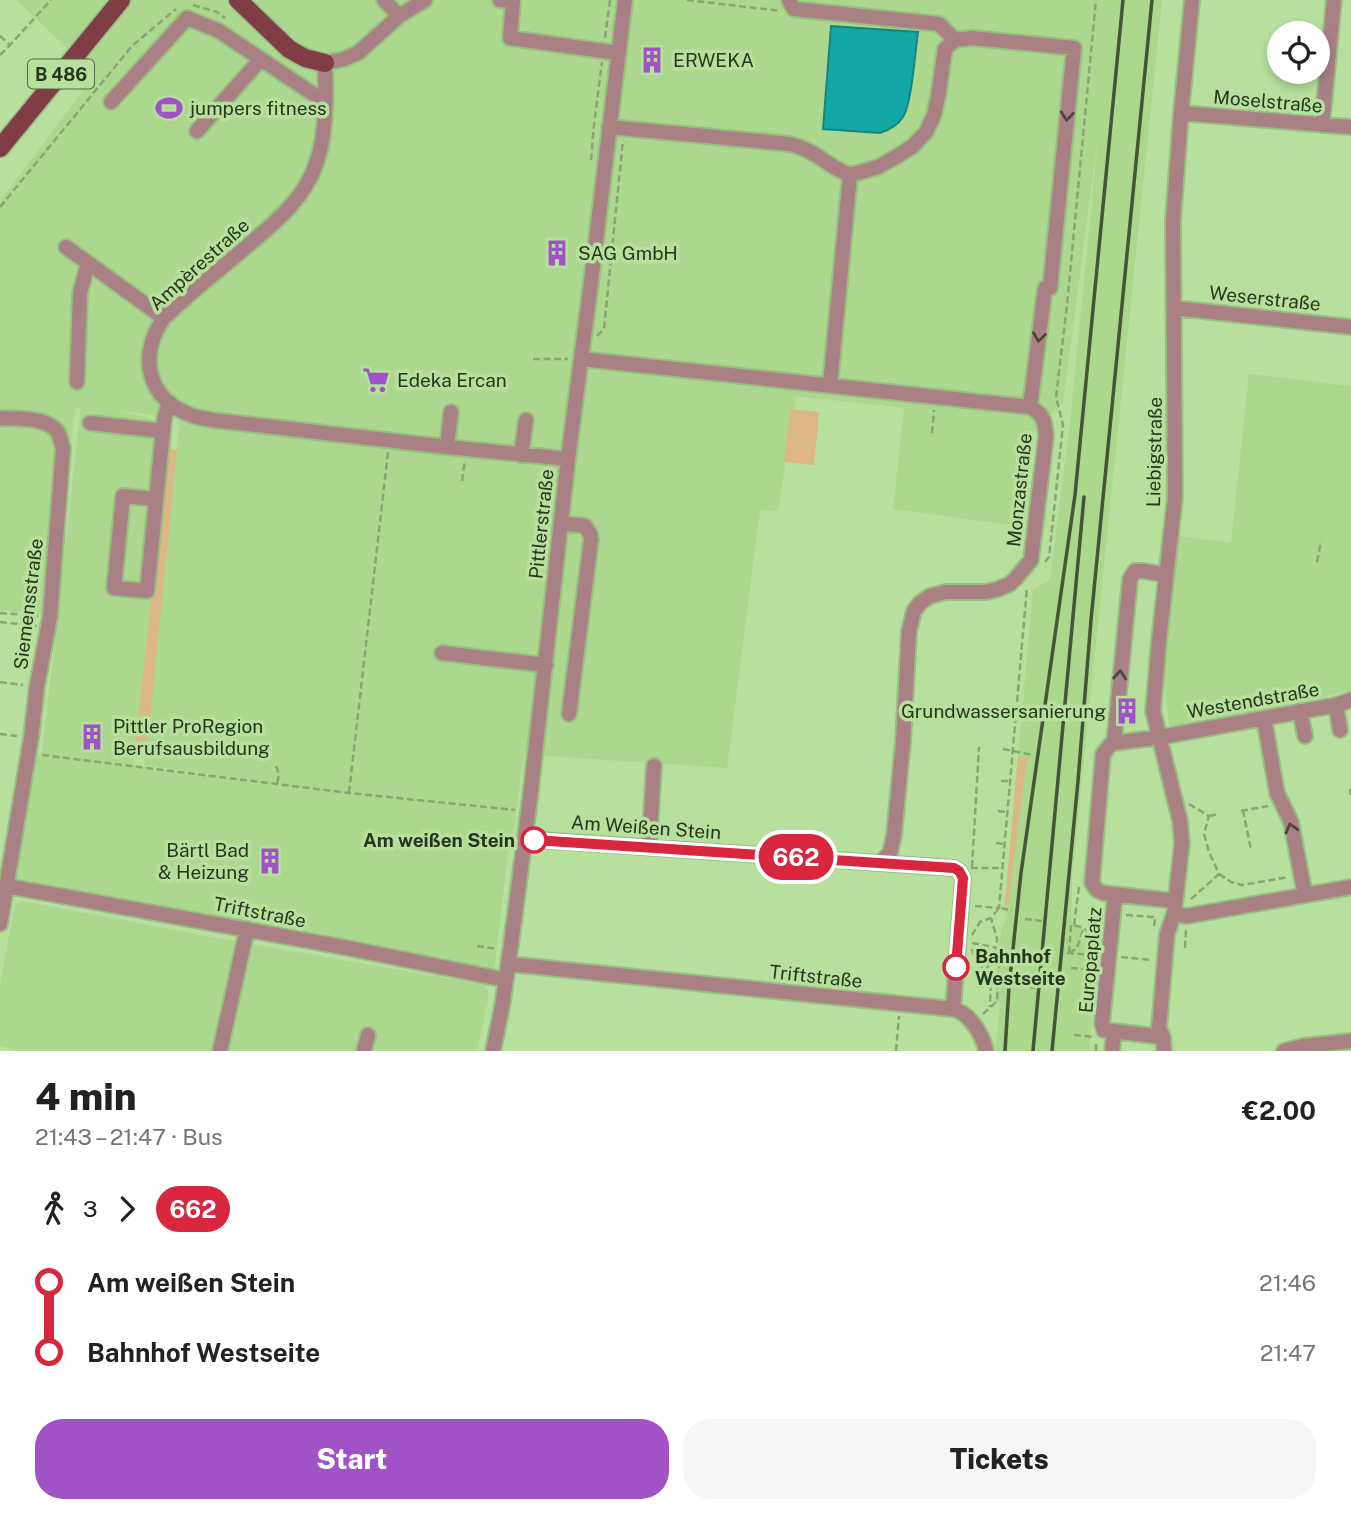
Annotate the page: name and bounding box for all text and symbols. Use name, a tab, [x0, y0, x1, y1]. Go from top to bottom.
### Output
map controls	[1267, 21, 1330, 84]
button: locate	[1267, 21, 1330, 84]
building icon: ERWEKA	[637, 45, 667, 75]
place label: ERWEKA	[673, 49, 754, 71]
road number: B 486	[28, 60, 94, 88]
street label: Moselstraße	[1212, 85, 1324, 117]
sports icon: jumpers fitness	[154, 93, 184, 123]
place label: jumpers fitness	[189, 97, 327, 119]
one-way arrow	[1060, 111, 1075, 122]
street label: Ampèrestraße	[145, 214, 253, 314]
building icon: SAG GmbH	[542, 238, 572, 268]
place label: SAG GmbH	[578, 242, 678, 264]
street label: Weserstraße	[1208, 281, 1322, 315]
one-way arrow	[1031, 331, 1046, 343]
supermarket icon: Edeka Ercan	[361, 365, 391, 395]
place label: Edeka Ercan	[397, 369, 507, 391]
street label: Liebigstraße	[1142, 397, 1166, 507]
street label: Monzastraße	[1002, 432, 1036, 548]
street label: Pittlerstraße	[524, 468, 558, 580]
street label: Siemensstraße	[9, 537, 47, 671]
one-way arrow	[1113, 669, 1128, 680]
street label: Westendstraße	[1185, 678, 1321, 722]
building icon: Grundwassersanierung	[1112, 696, 1142, 726]
place label: Grundwassersanierung	[901, 700, 1106, 722]
place label: Pittler ProRegion Berufsausbildung	[113, 715, 270, 759]
building icon: Pittler ProRegion Berufsausbildung	[77, 722, 107, 752]
street label: Am Weißen Stein	[570, 811, 722, 843]
one-way arrow	[1285, 823, 1299, 835]
marker: Am weißen Stein	[521, 827, 547, 853]
place label: Am weißen Stein	[363, 829, 515, 851]
line badge: 662	[756, 834, 836, 880]
place label: Bärtl Bad & Heizung	[158, 839, 249, 883]
text: 662	[773, 843, 819, 871]
building icon: Bärtl Bad & Heizung	[255, 846, 285, 876]
street label: Triftstraße	[212, 892, 308, 932]
street label: Europaplatz	[1074, 906, 1106, 1014]
place label: Bahnhof Westseite	[975, 945, 1066, 989]
marker: Bahnhof Westseite	[943, 954, 969, 980]
street label: Triftstraße	[768, 960, 864, 992]
text: 4 min	[35, 1074, 137, 1119]
text: €2.00	[1242, 1095, 1316, 1126]
text: 21:43 – 21:47 · Bus	[35, 1123, 223, 1150]
icon: walk	[35, 1190, 73, 1228]
icon: forward	[108, 1190, 146, 1228]
text: 3	[83, 1195, 98, 1222]
text: 662	[170, 1195, 216, 1223]
text: Am weißen Stein	[87, 1267, 295, 1298]
text: 21:46	[1259, 1269, 1316, 1296]
text: Bahnhof Westseite	[87, 1337, 320, 1368]
text: 21:47	[1260, 1339, 1316, 1366]
button: Start	[35, 1419, 669, 1499]
button: Tickets	[683, 1419, 1316, 1499]

